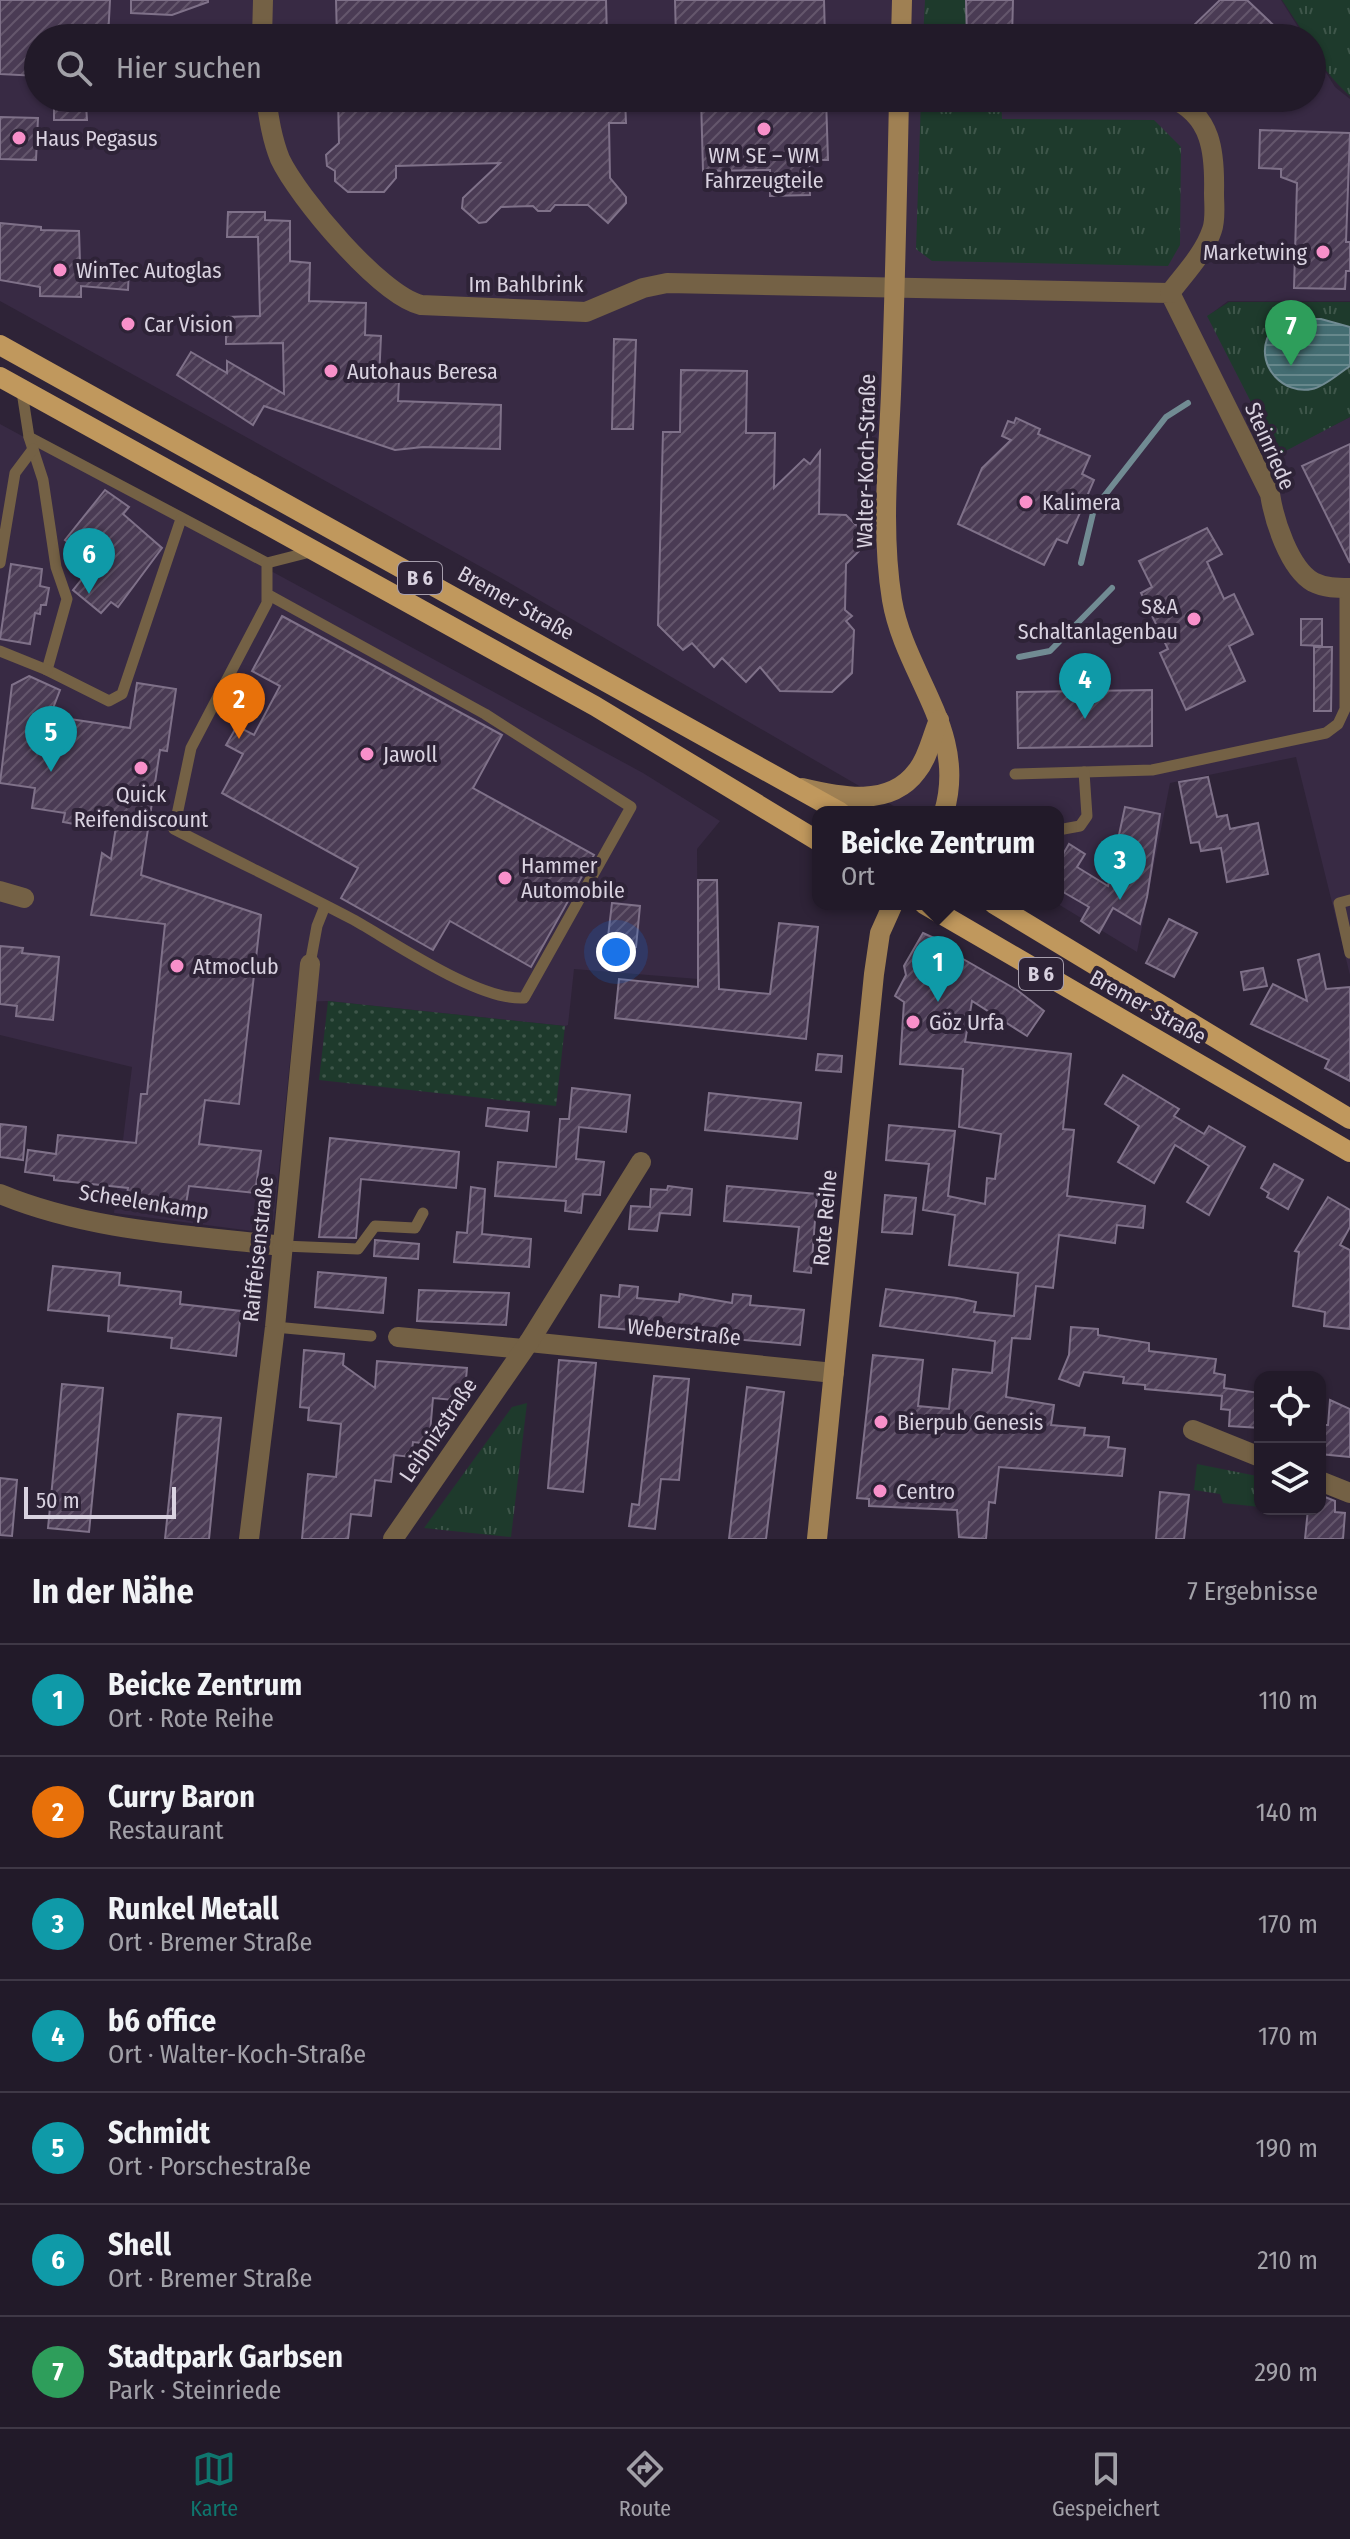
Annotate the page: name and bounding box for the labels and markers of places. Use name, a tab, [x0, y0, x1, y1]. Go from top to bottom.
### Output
marker: WM SE – WM Fahrzeugteile	[755, 120, 773, 138]
place label: Haus Pegasus	[35, 125, 158, 152]
marker: Haus Pegasus	[10, 129, 28, 147]
place label: WM SE – WM Fahrzeugteile	[704, 142, 824, 194]
place label: Marketwing	[1203, 239, 1308, 266]
marker: Marketwing	[1314, 243, 1332, 261]
place label: WinTec Autoglas	[76, 257, 222, 284]
marker: WinTec Autoglas	[51, 261, 69, 279]
pin: 7	[1265, 300, 1317, 366]
place label: Car Vision	[144, 311, 233, 338]
marker: Car Vision	[119, 315, 137, 333]
place label: Autohaus Beresa	[347, 358, 498, 385]
marker: Autohaus Beresa	[322, 362, 340, 380]
place label: Kalimera	[1042, 489, 1121, 516]
marker: Kalimera	[1017, 493, 1035, 511]
pin: 6	[63, 528, 115, 594]
place label: S&A Schaltanlagenbau	[1018, 593, 1178, 645]
marker: S&A Schaltanlagenbau	[1185, 610, 1203, 628]
pin: 4	[1059, 653, 1111, 719]
pin: 2	[213, 673, 265, 739]
pin: 5	[25, 706, 77, 772]
place label: Jawoll	[383, 741, 437, 768]
marker: Jawoll	[358, 745, 376, 763]
marker: Quick Reifendiscount	[132, 759, 150, 777]
place label: Quick Reifendiscount	[74, 781, 209, 833]
pin: 3	[1094, 834, 1146, 900]
place label: Hammer Automobile	[521, 852, 625, 904]
marker: Hammer Automobile	[496, 869, 514, 887]
pin: 1	[912, 936, 964, 1002]
place label: Atmoclub	[193, 953, 279, 980]
marker: Atmoclub	[168, 957, 186, 975]
place label: Göz Urfa	[929, 1009, 1005, 1036]
marker: Göz Urfa	[904, 1013, 922, 1031]
place label: Bierpub Genesis	[897, 1409, 1043, 1436]
marker: Bierpub Genesis	[872, 1413, 890, 1431]
place label: Centro	[896, 1478, 955, 1505]
marker: Centro	[871, 1482, 889, 1500]

